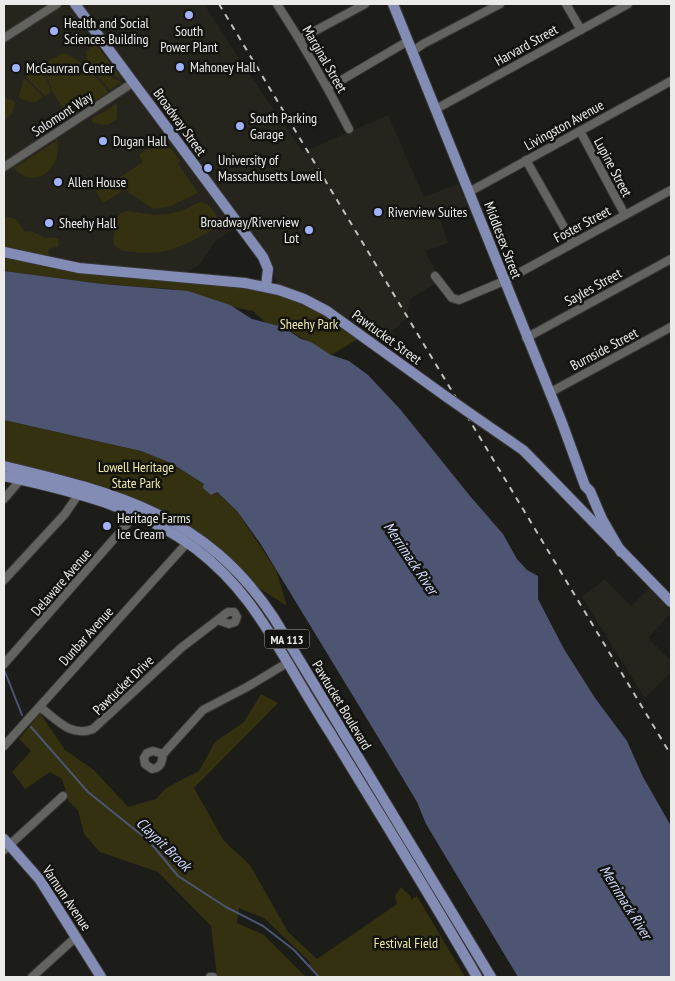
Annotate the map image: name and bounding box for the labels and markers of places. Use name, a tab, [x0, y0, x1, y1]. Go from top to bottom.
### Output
marker: South Power Plant	[183, 9, 195, 21]
place label: Health and Social Sciences Building	[64, 14, 150, 48]
place label: South Power Plant	[160, 22, 218, 56]
marker: Health and Social Sciences Building	[48, 25, 60, 37]
place label: Mahoney Hall	[190, 58, 257, 76]
place label: McGauvran Center	[26, 59, 114, 77]
marker: Mahoney Hall	[174, 61, 186, 73]
marker: McGauvran Center	[10, 62, 22, 74]
place label: South Parking Garage	[250, 109, 317, 143]
marker: South Parking Garage	[234, 120, 246, 132]
place label: Dugan Hall	[113, 132, 168, 150]
marker: Dugan Hall	[97, 135, 109, 147]
place label: University of Massachusetts Lowell	[218, 151, 323, 185]
marker: University of Massachusetts Lowell	[202, 162, 214, 174]
place label: Allen House	[68, 173, 126, 191]
marker: Allen House	[52, 176, 64, 188]
place label: Riverview Suites	[388, 203, 468, 221]
marker: Riverview Suites	[372, 206, 384, 218]
place label: Broadway/Riverview Lot	[200, 213, 300, 247]
place label: Sheehy Hall	[59, 214, 117, 232]
marker: Sheehy Hall	[43, 217, 55, 229]
marker: Broadway/Riverview Lot	[303, 224, 315, 236]
place label: Heritage Farms Ice Cream	[117, 509, 191, 543]
marker: Heritage Farms Ice Cream	[101, 520, 113, 532]

